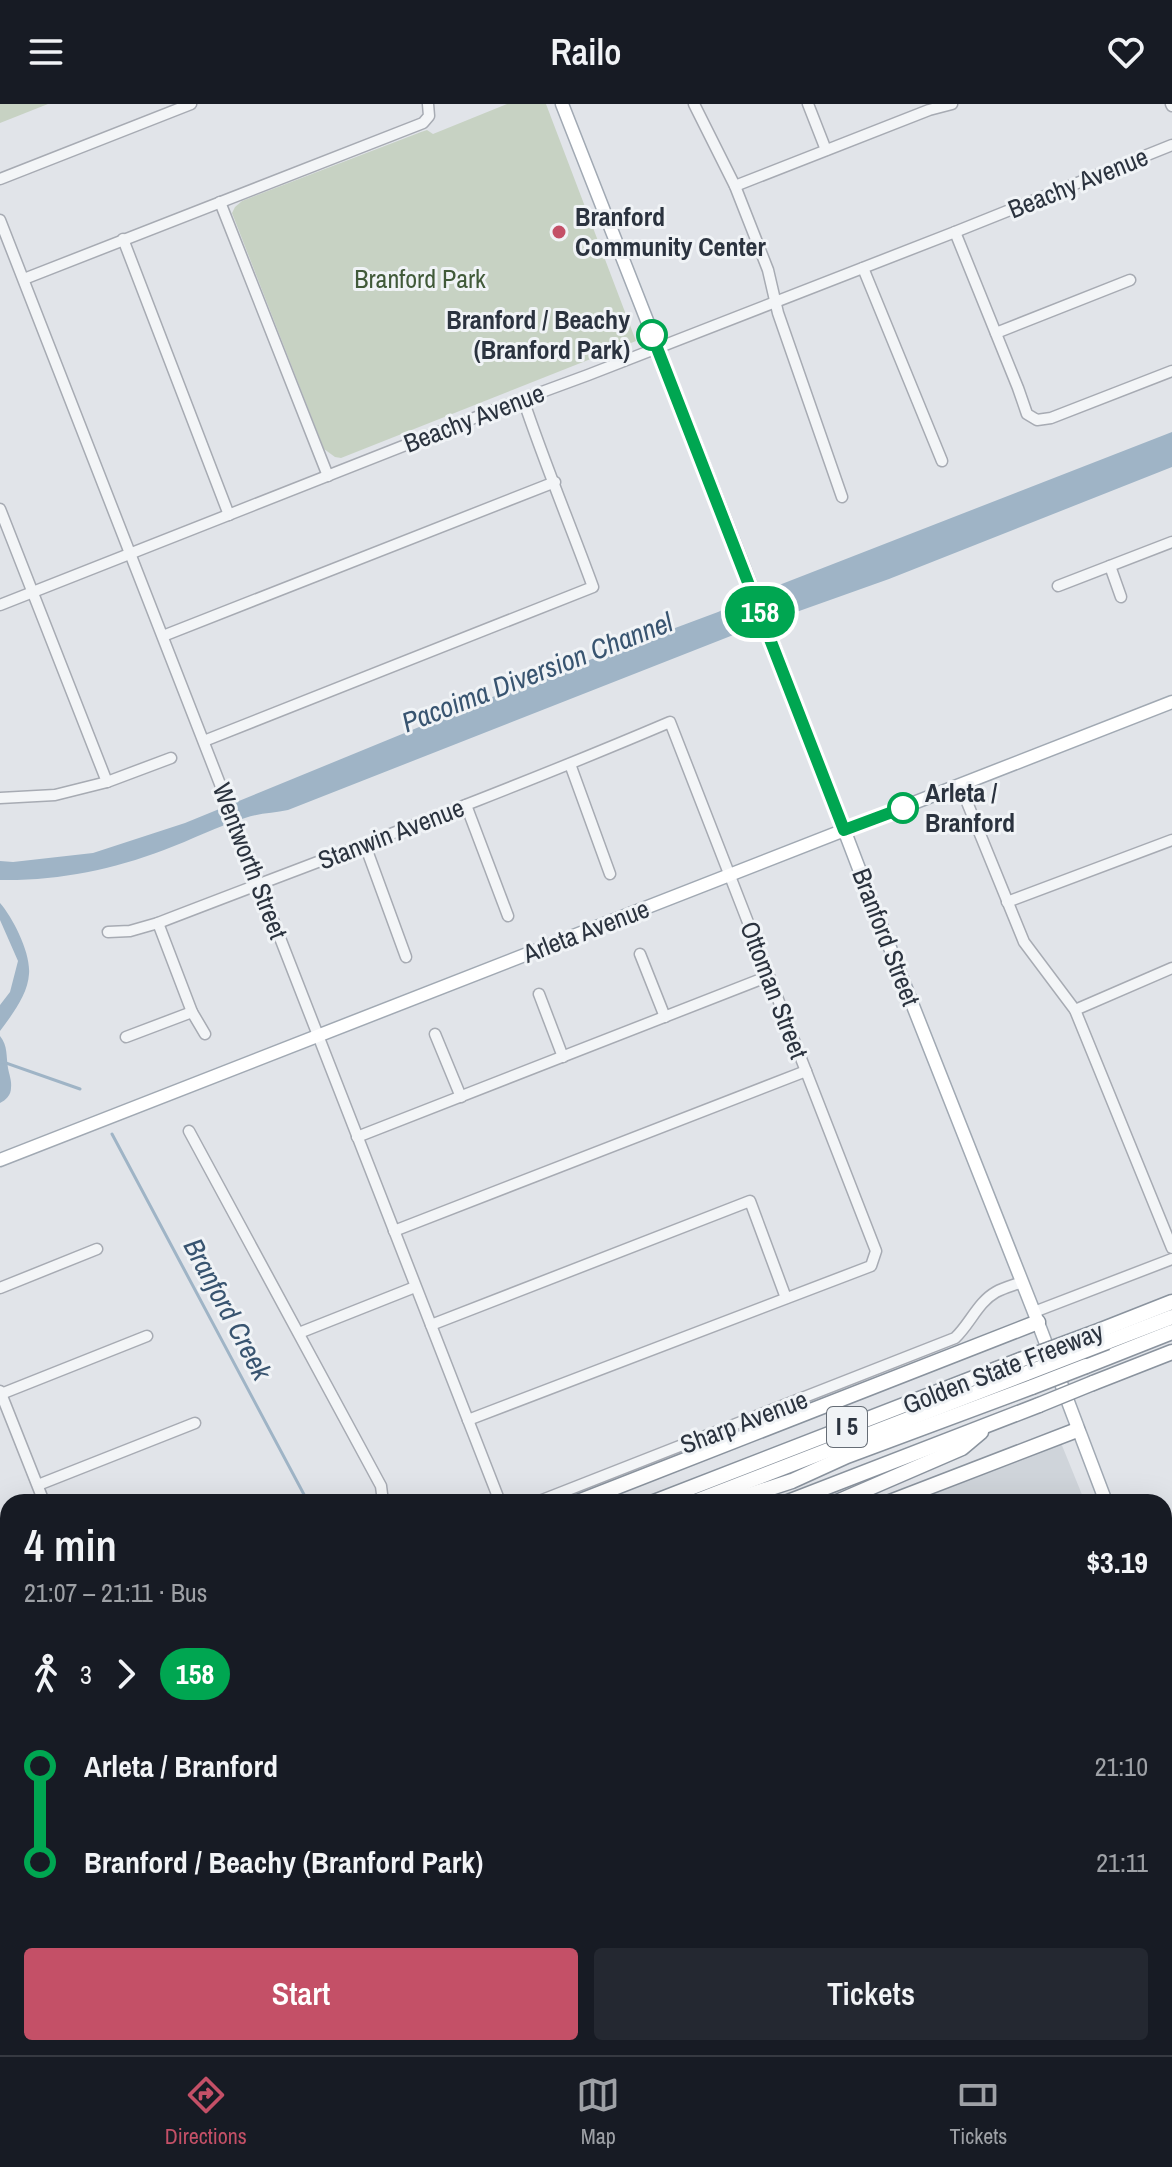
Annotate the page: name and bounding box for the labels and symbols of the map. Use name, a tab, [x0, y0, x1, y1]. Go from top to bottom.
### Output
street label: Beachy Avenue	[1003, 139, 1153, 226]
place label: Branford Community Center	[575, 199, 766, 264]
marker: Branford Community Center	[550, 223, 568, 241]
park label: Branford Park	[354, 261, 486, 296]
place label: Branford / Beachy (Branford Park)	[446, 302, 630, 367]
marker: Branford / Beachy (Branford Park)	[637, 320, 667, 350]
street label: Beachy Avenue	[399, 375, 549, 460]
line badge: 158	[714, 586, 806, 638]
water label: Pacoima Diversion Channel	[396, 602, 679, 741]
place label: Arleta / Branford	[925, 775, 1015, 840]
street label: Wentworth Street	[205, 778, 296, 944]
street label: Stanwin Avenue	[313, 790, 469, 877]
marker: Arleta / Branford	[888, 793, 918, 823]
street label: Branford Street	[844, 863, 929, 1011]
street label: Arleta Avenue	[517, 890, 654, 971]
street label: Ottoman Street	[732, 916, 817, 1064]
water label: Branford Creek	[175, 1231, 282, 1388]
street label: Golden State Freeway	[898, 1313, 1108, 1422]
street label: Sharp Avenue	[675, 1381, 812, 1462]
road number: I 5	[827, 1407, 867, 1447]

